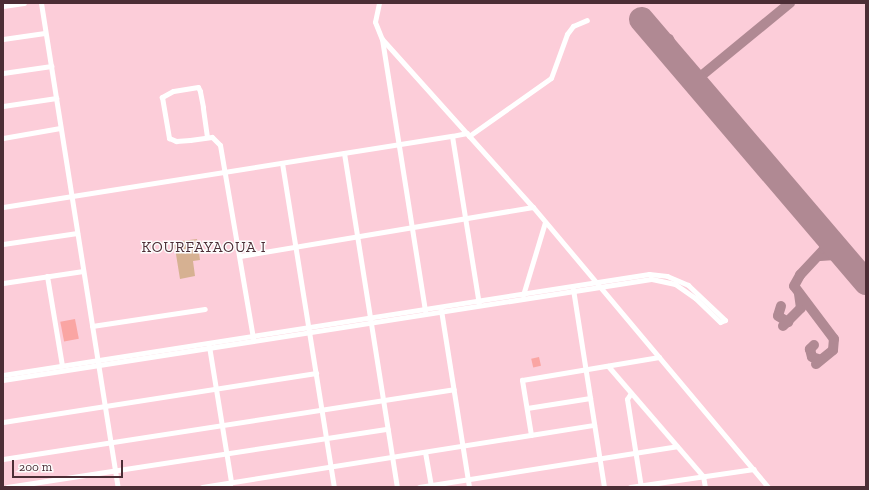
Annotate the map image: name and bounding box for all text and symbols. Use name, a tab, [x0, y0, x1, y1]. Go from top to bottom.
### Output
district label: KOURFAYAOUA I	[141, 239, 267, 257]
scale bar	[14, 452, 125, 478]
text: 200 m	[19, 460, 52, 474]

